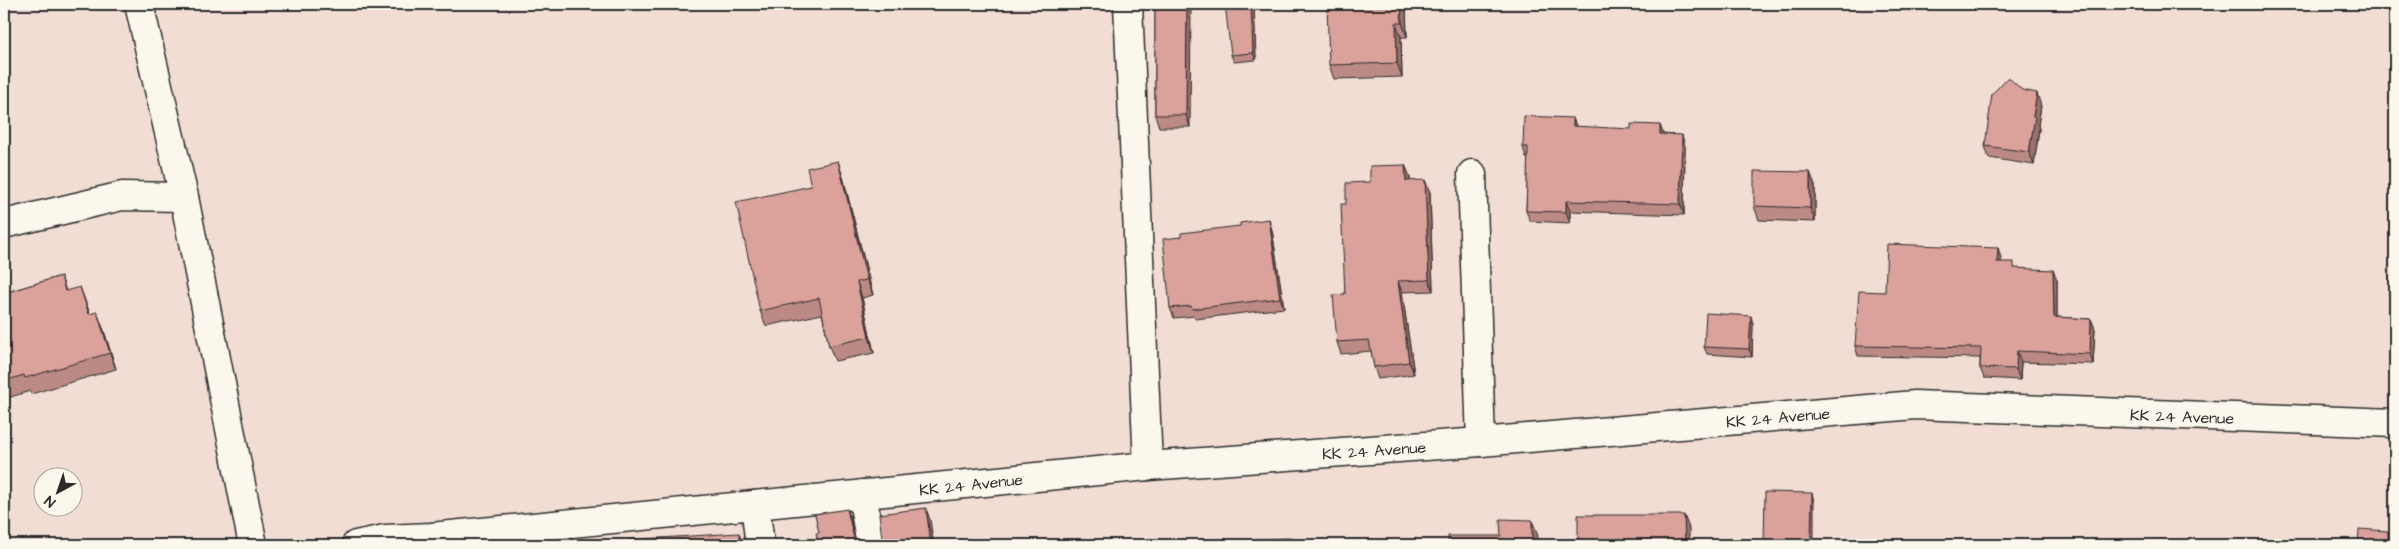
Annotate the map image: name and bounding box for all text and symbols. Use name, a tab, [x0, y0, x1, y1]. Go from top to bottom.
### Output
street label: KK 24 Avenue	[1725, 402, 1831, 433]
street label: KK 24 Avenue	[2130, 404, 2235, 430]
street label: KK 24 Avenue	[1321, 436, 1427, 466]
north arrow	[32, 466, 82, 516]
street label: KK 24 Avenue	[918, 469, 1024, 501]
text: N	[40, 491, 60, 512]

